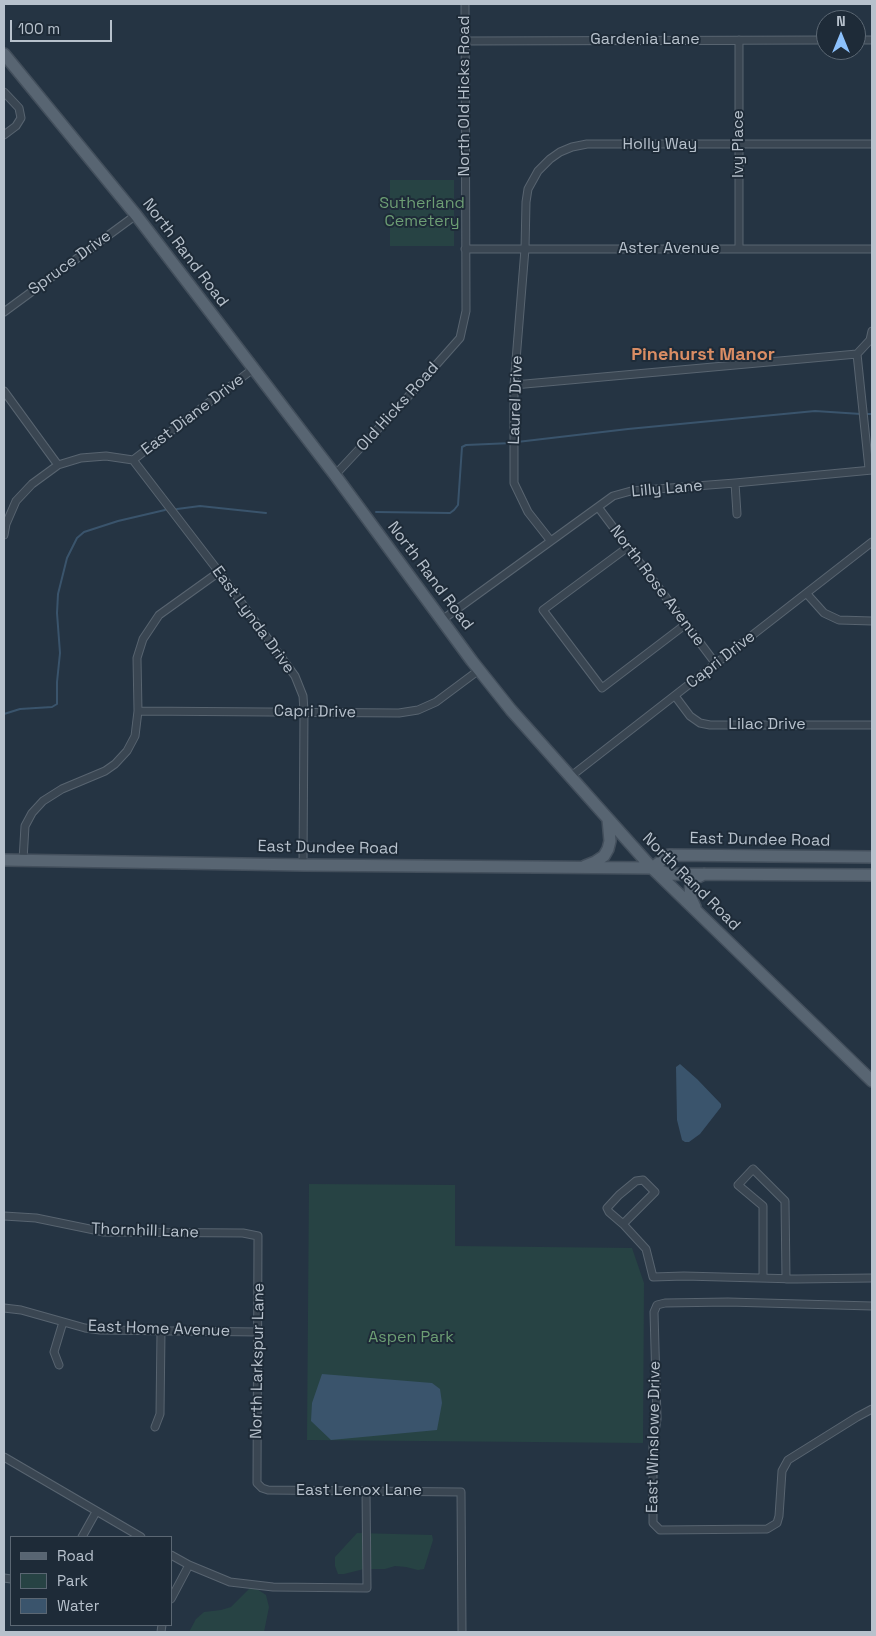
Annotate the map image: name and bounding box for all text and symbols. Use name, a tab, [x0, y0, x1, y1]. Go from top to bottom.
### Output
scale bar	[12, 10, 115, 42]
north arrow	[816, 10, 866, 60]
text: N	[836, 12, 846, 30]
street label: North Old Hicks Road	[455, 15, 475, 177]
text: 100 m	[18, 19, 60, 38]
street label: Gardenia Lane	[590, 30, 700, 50]
street label: Ivy Place	[729, 110, 749, 178]
street label: Holly Way	[623, 135, 697, 155]
park label: Sutherland Cemetery	[379, 194, 465, 232]
street label: North Rand Road	[138, 195, 232, 311]
street label: Spruce Drive	[25, 227, 115, 299]
street label: Aster Avenue	[618, 239, 720, 259]
district label: Pinehurst Manor	[631, 344, 775, 366]
street label: Laurel Drive	[505, 355, 527, 445]
street label: Old Hicks Road	[353, 358, 443, 456]
street label: East Diane Drive	[138, 370, 248, 460]
street label: Lilly Lane	[630, 476, 704, 502]
street label: North Rand Road	[383, 518, 477, 634]
street label: North Rose Avenue	[605, 522, 709, 650]
street label: East Lynda Drive	[208, 563, 298, 677]
street label: Capri Drive	[683, 627, 759, 693]
street label: Capri Drive	[274, 702, 356, 722]
street label: Lilac Drive	[728, 715, 806, 735]
street label: North Rand Road	[638, 829, 744, 935]
street label: East Dundee Road	[689, 829, 831, 851]
street label: East Dundee Road	[257, 837, 399, 859]
street label: Thornhill Lane	[91, 1220, 199, 1242]
street label: North Larkspur Lane	[247, 1283, 269, 1439]
street label: East Home Avenue	[88, 1317, 230, 1341]
park label: Aspen Park	[368, 1328, 454, 1348]
street label: East Winslowe Drive	[643, 1361, 665, 1513]
street label: East Lenox Lane	[296, 1481, 422, 1501]
legend	[10, 1536, 172, 1626]
text: Road	[57, 1546, 94, 1565]
text: Park	[57, 1571, 88, 1590]
text: Water	[57, 1596, 99, 1615]

